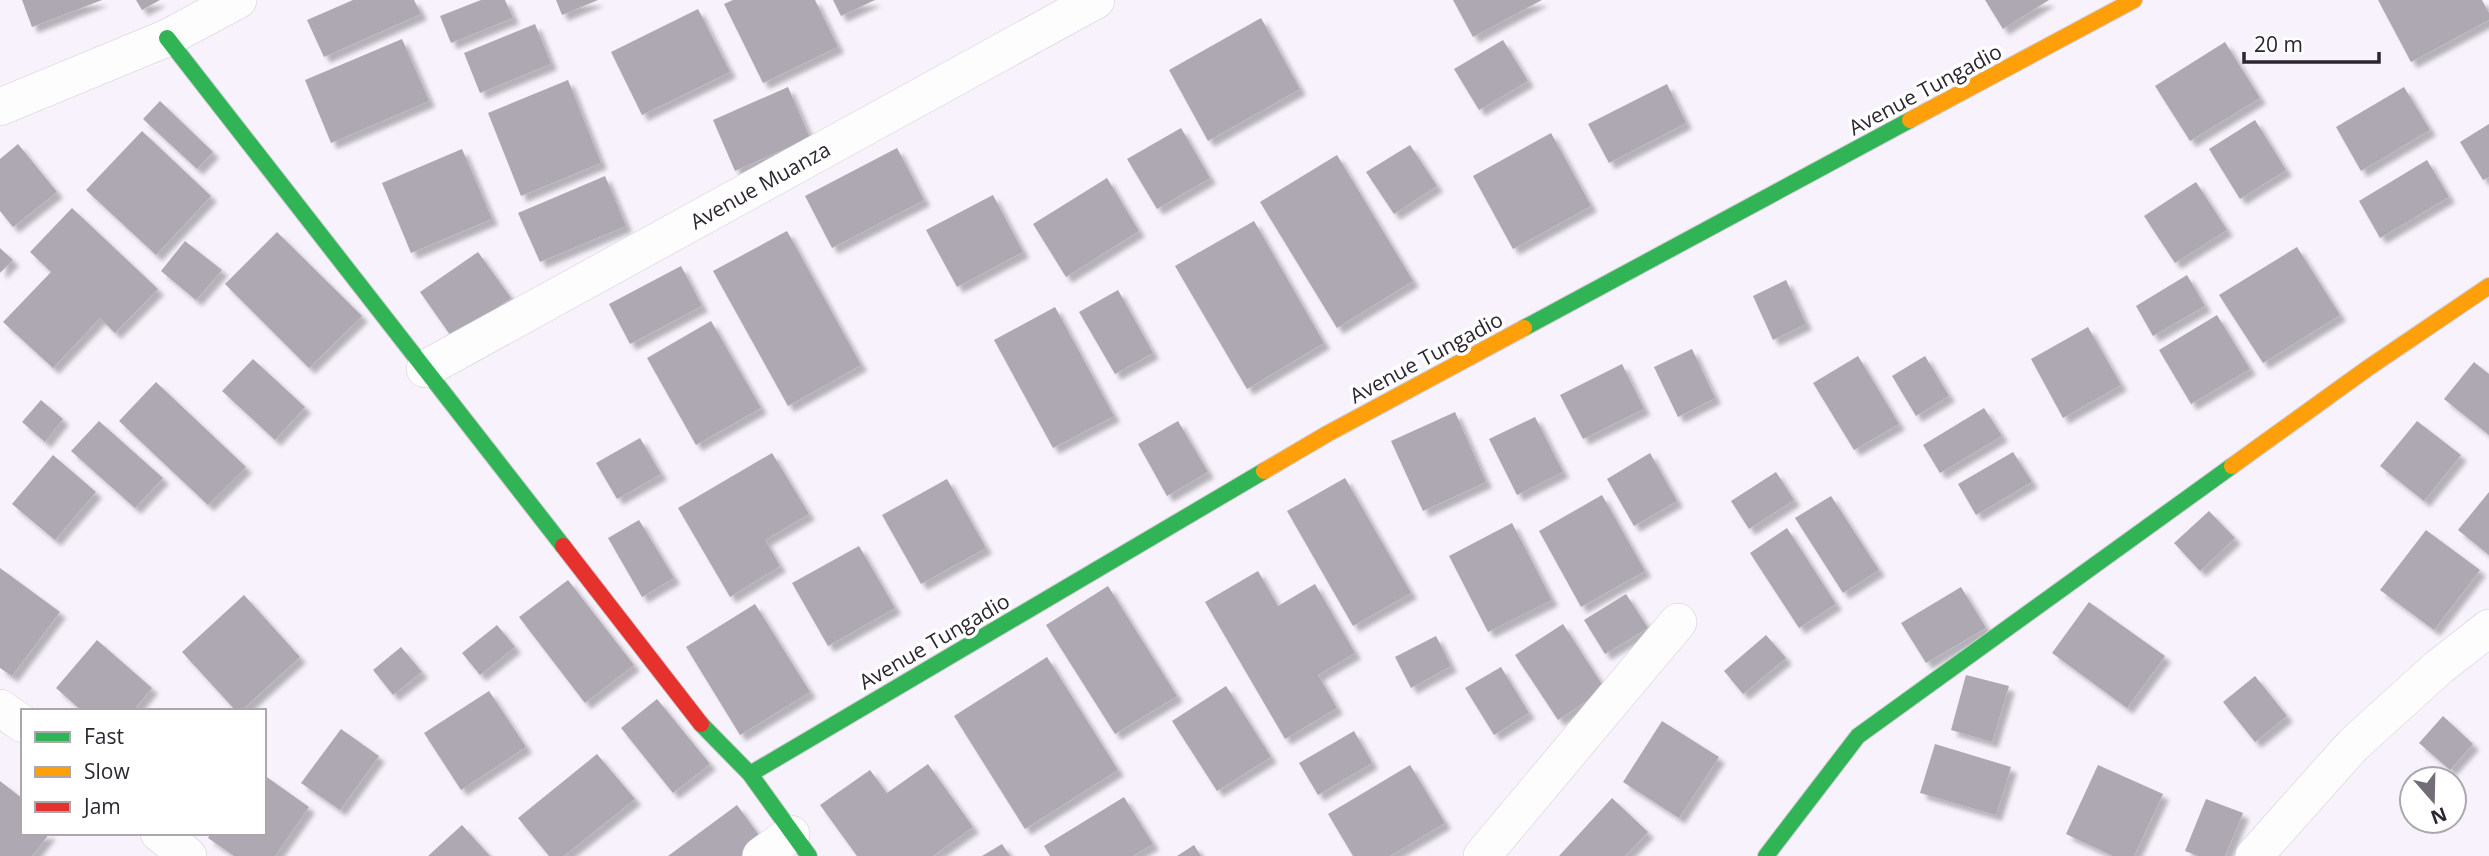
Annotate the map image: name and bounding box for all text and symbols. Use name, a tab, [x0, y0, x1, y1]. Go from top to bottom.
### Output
scale bar	[2244, 21, 2379, 65]
text: 20 m	[2254, 30, 2303, 58]
street label: Avenue Tungadio	[1843, 37, 2007, 141]
street label: Avenue Muanza	[685, 135, 835, 235]
street label: Avenue Tungadio	[1344, 305, 1508, 409]
street label: Avenue Tungadio	[853, 586, 1015, 696]
legend	[21, 709, 266, 835]
text: Fast	[84, 722, 124, 750]
text: Slow	[84, 757, 130, 785]
north arrow	[2398, 765, 2468, 835]
text: Jam	[82, 792, 121, 820]
text: N	[2427, 801, 2451, 831]

